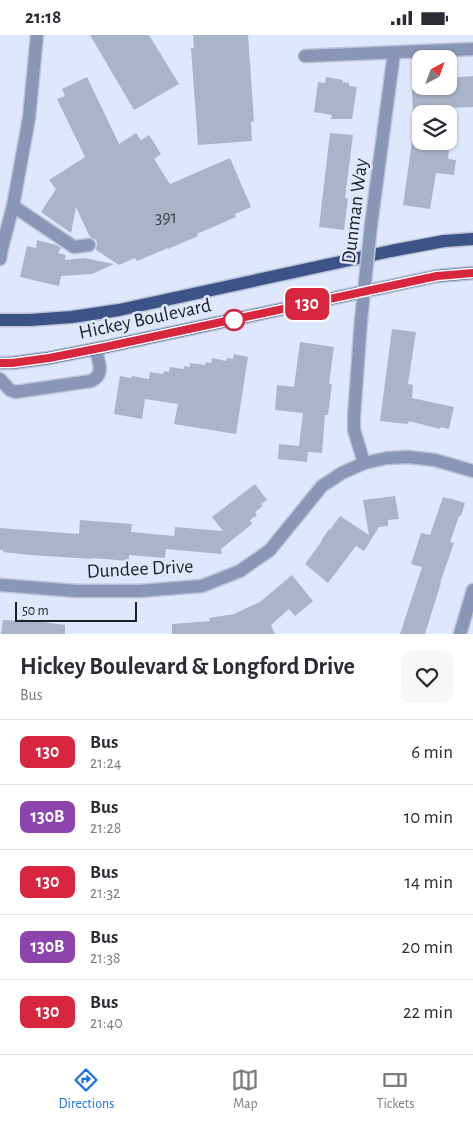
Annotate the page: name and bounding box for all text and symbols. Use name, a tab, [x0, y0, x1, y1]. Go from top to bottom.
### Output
text: 21:18	[25, 8, 61, 27]
north arrow	[412, 50, 458, 95]
map controls	[412, 50, 457, 150]
button: layers	[412, 105, 457, 150]
street label: Dunman Way	[339, 157, 371, 265]
house number: 391	[155, 209, 177, 227]
line badge: 130	[278, 288, 336, 320]
street label: Hickey Boulevard	[77, 295, 213, 343]
text: 130	[295, 295, 319, 313]
unlabelled marker	[223, 309, 245, 331]
street label: Dundee Drive	[86, 556, 194, 582]
scale bar	[15, 599, 138, 622]
text: 50 m	[22, 604, 49, 618]
button: heart	[401, 651, 453, 703]
text: Hickey Boulevard & Longford Drive	[20, 655, 355, 679]
text: Bus	[20, 687, 43, 703]
text: Bus	[90, 733, 118, 752]
text: 130	[36, 743, 59, 761]
text: 6 min	[411, 743, 453, 762]
text: 21:24	[90, 755, 121, 771]
text: Bus	[90, 798, 118, 817]
text: 130B	[30, 808, 65, 826]
text: 10 min	[404, 808, 453, 827]
text: 21:28	[90, 820, 121, 836]
text: Bus	[90, 863, 118, 882]
text: 130	[36, 873, 59, 891]
text: 14 min	[405, 873, 453, 892]
text: 21:32	[90, 885, 120, 901]
text: Bus	[90, 928, 118, 947]
text: 130B	[30, 938, 65, 956]
text: 20 min	[402, 938, 453, 957]
text: 21:38	[90, 950, 121, 966]
text: Bus	[90, 993, 118, 1012]
text: 130	[36, 1003, 59, 1021]
text: 22 min	[403, 1003, 453, 1022]
text: 21:40	[90, 1015, 123, 1031]
tab: Directions	[59, 1066, 114, 1113]
tab: Map	[231, 1066, 259, 1113]
tab: Tickets	[377, 1066, 414, 1113]

